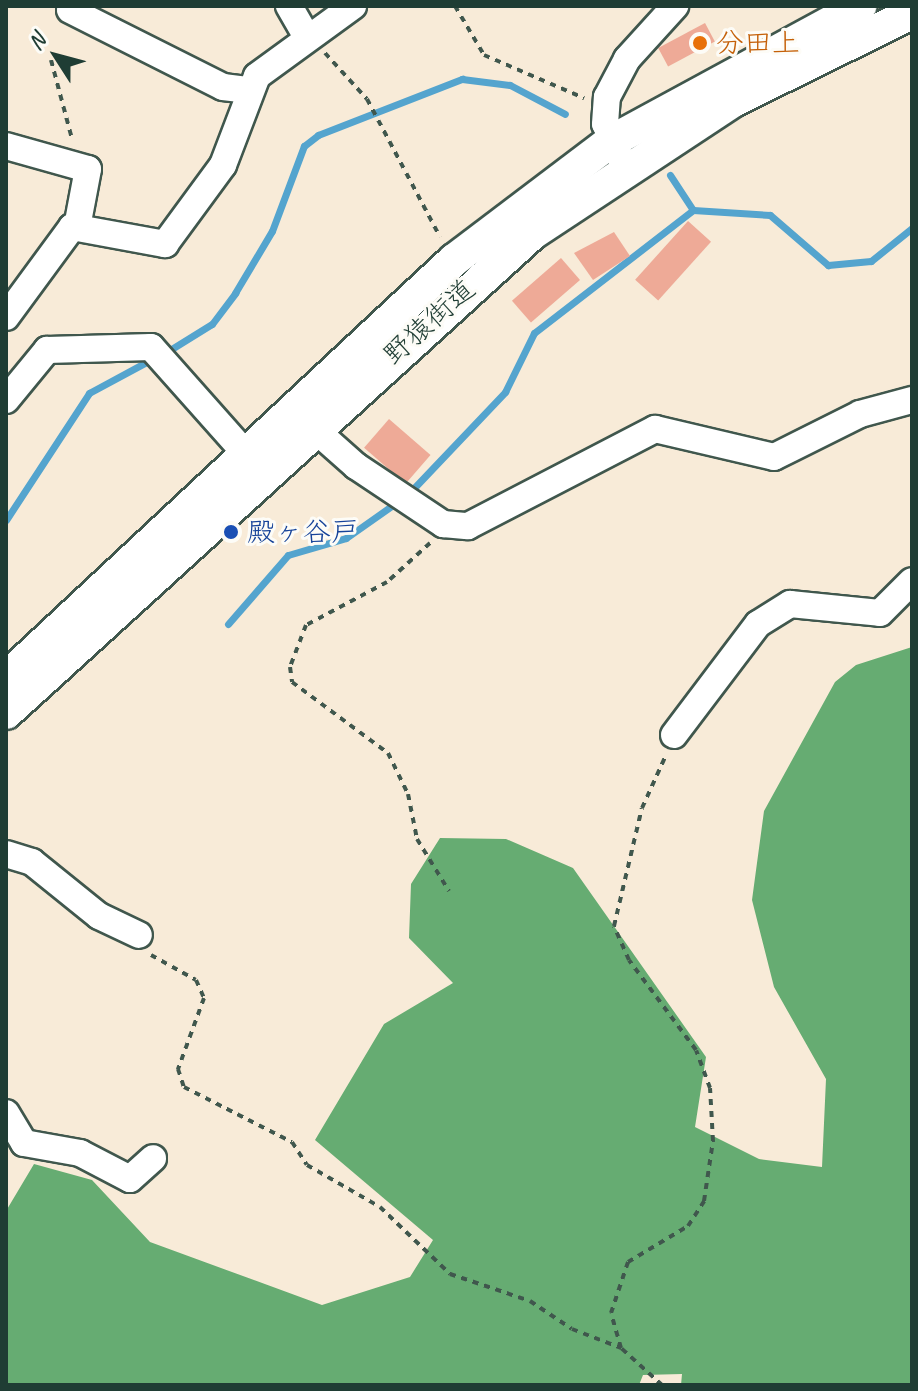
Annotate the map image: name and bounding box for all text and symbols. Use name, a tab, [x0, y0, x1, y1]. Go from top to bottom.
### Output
north arrow	[16, 16, 96, 96]
place label: 分田上	[716, 26, 800, 60]
text: N	[21, 28, 52, 56]
marker: 分田上	[691, 34, 709, 52]
street label: 野猿街道	[376, 272, 482, 372]
place label: 殿ヶ谷戸	[247, 515, 359, 549]
marker: 殿ヶ谷戸	[222, 523, 240, 541]

